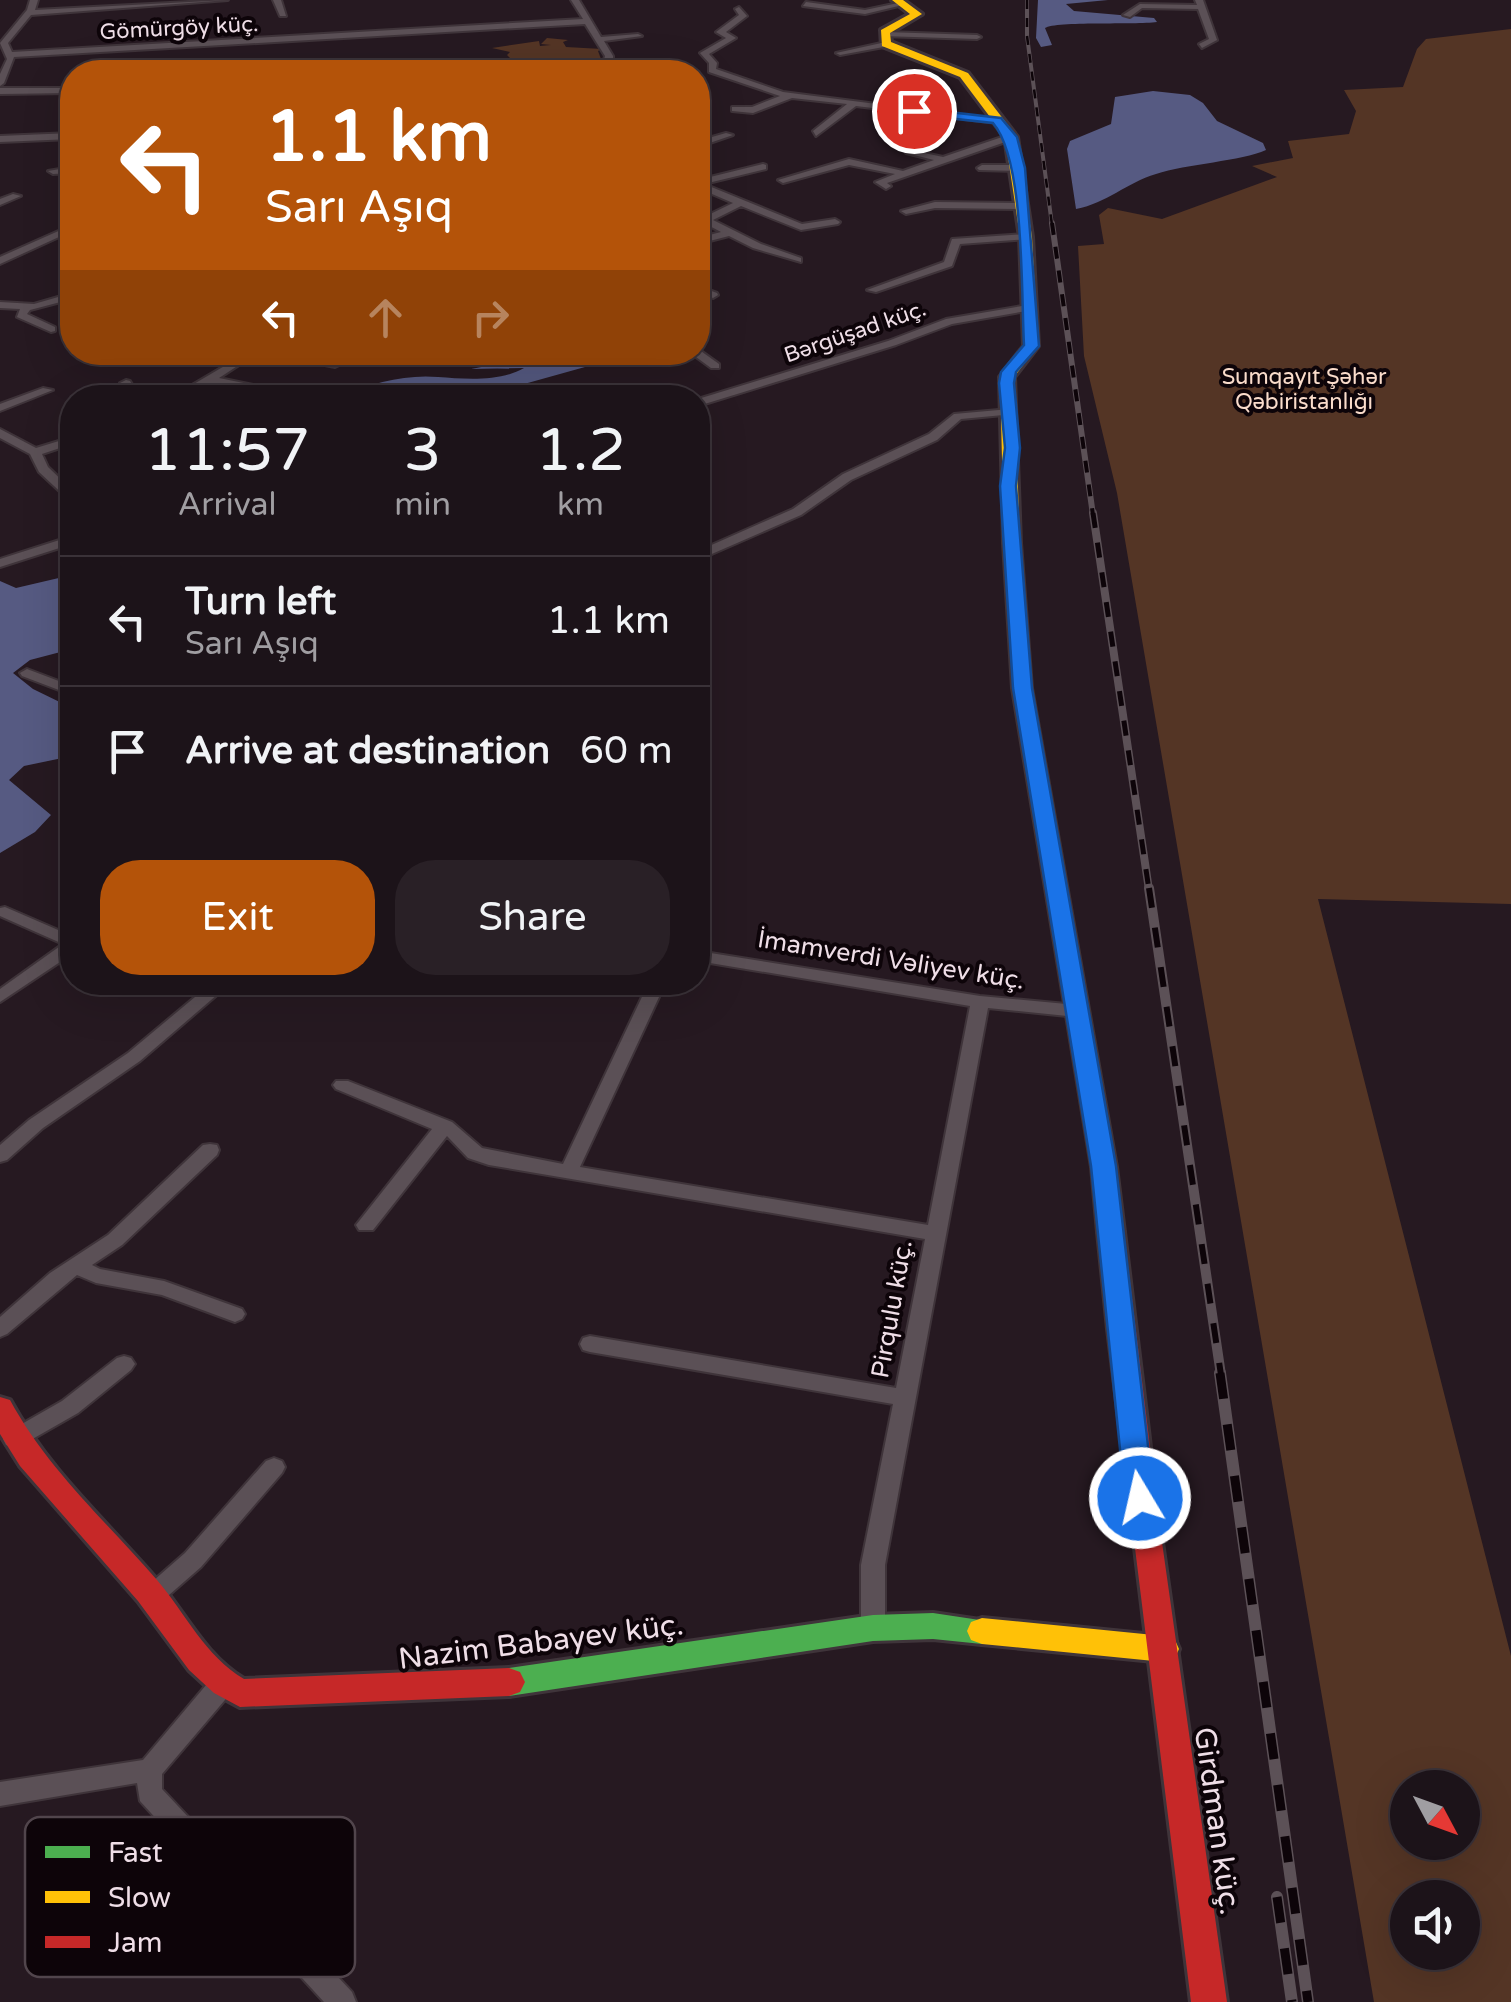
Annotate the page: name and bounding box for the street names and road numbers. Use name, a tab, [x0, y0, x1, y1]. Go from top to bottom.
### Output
street label: Gömürgöy küç.	[99, 11, 259, 45]
street label: Bərgüşad küç.	[781, 296, 929, 368]
street label: İmamverdi Vəliyev küç.	[755, 924, 1027, 996]
street label: Pirqulu küç.	[865, 1238, 919, 1380]
street label: Nazim Babayev küç.	[396, 1606, 686, 1678]
street label: Girdman küç.	[1186, 1725, 1248, 1917]

